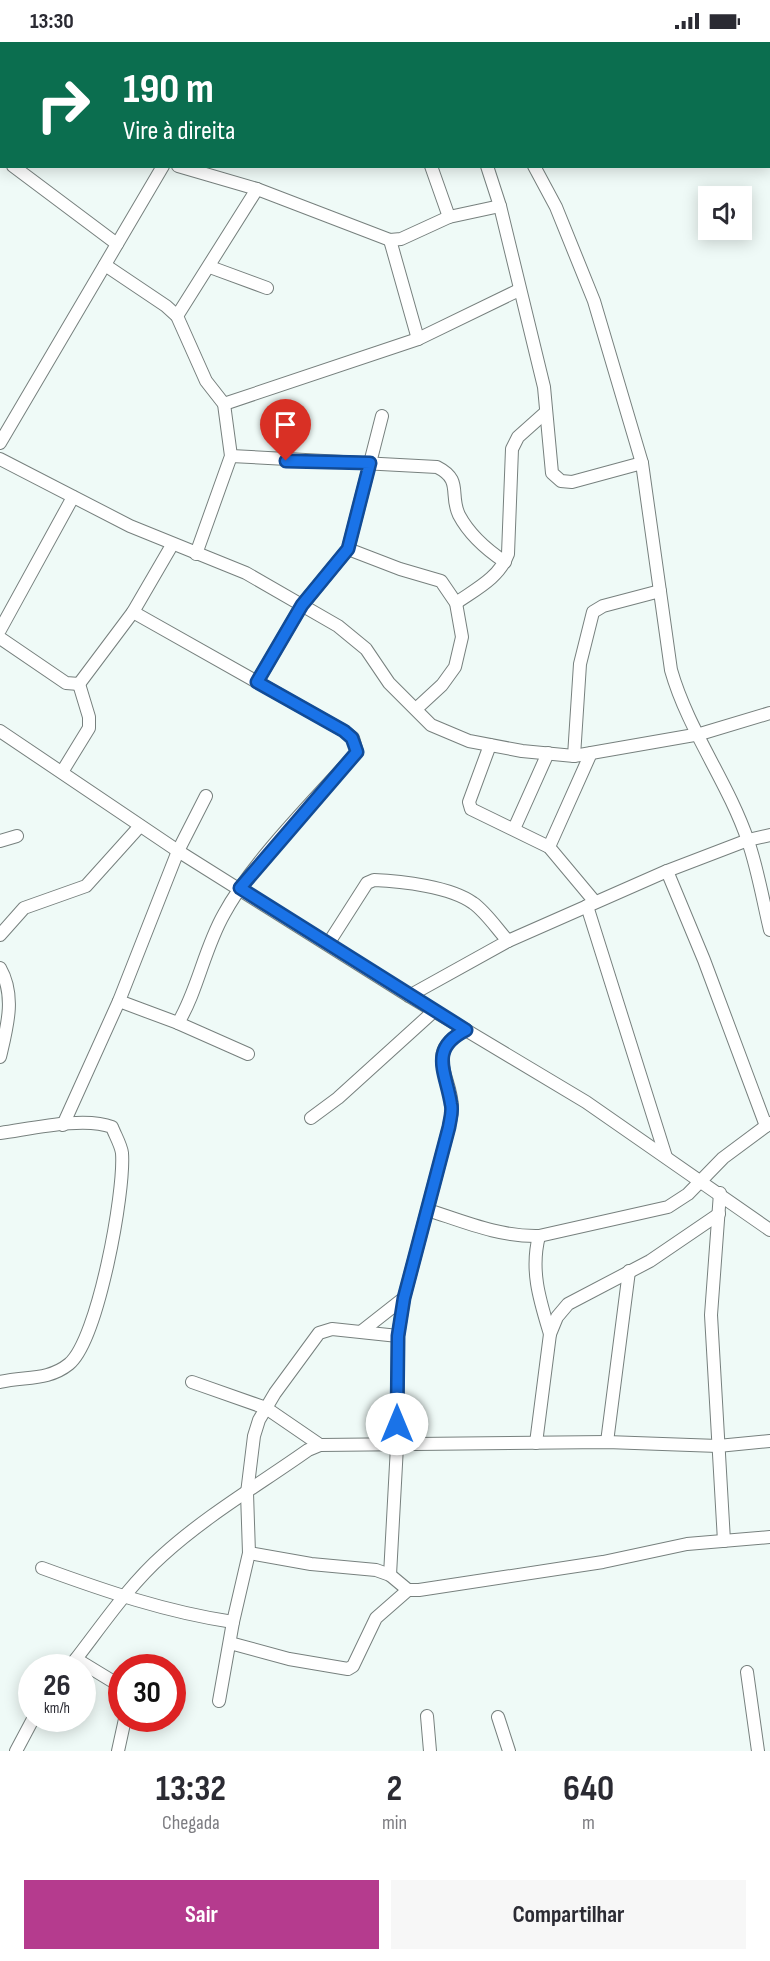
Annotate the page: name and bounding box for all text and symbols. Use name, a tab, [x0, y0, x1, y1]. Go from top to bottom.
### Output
text: 13:30	[30, 8, 74, 35]
text: 190 m	[123, 64, 214, 115]
icon: right	[24, 66, 102, 144]
text: Vire à direita	[123, 115, 235, 147]
map controls	[698, 186, 752, 240]
button: sound	[698, 186, 752, 240]
pin	[260, 399, 311, 461]
icon: arrive	[269, 408, 302, 441]
position arrow	[365, 1392, 429, 1456]
speed limit sign: 30	[108, 1654, 186, 1732]
text: 26	[43, 1668, 71, 1704]
text: km/h	[44, 1699, 70, 1718]
text: 13:32	[156, 1768, 226, 1811]
text: 2	[387, 1768, 402, 1811]
text: 640	[563, 1768, 614, 1811]
text: Chegada	[162, 1811, 220, 1835]
text: min	[382, 1811, 407, 1835]
text: m	[582, 1811, 595, 1835]
button: Sair	[24, 1880, 379, 1949]
button: Compartilhar	[391, 1880, 746, 1949]

